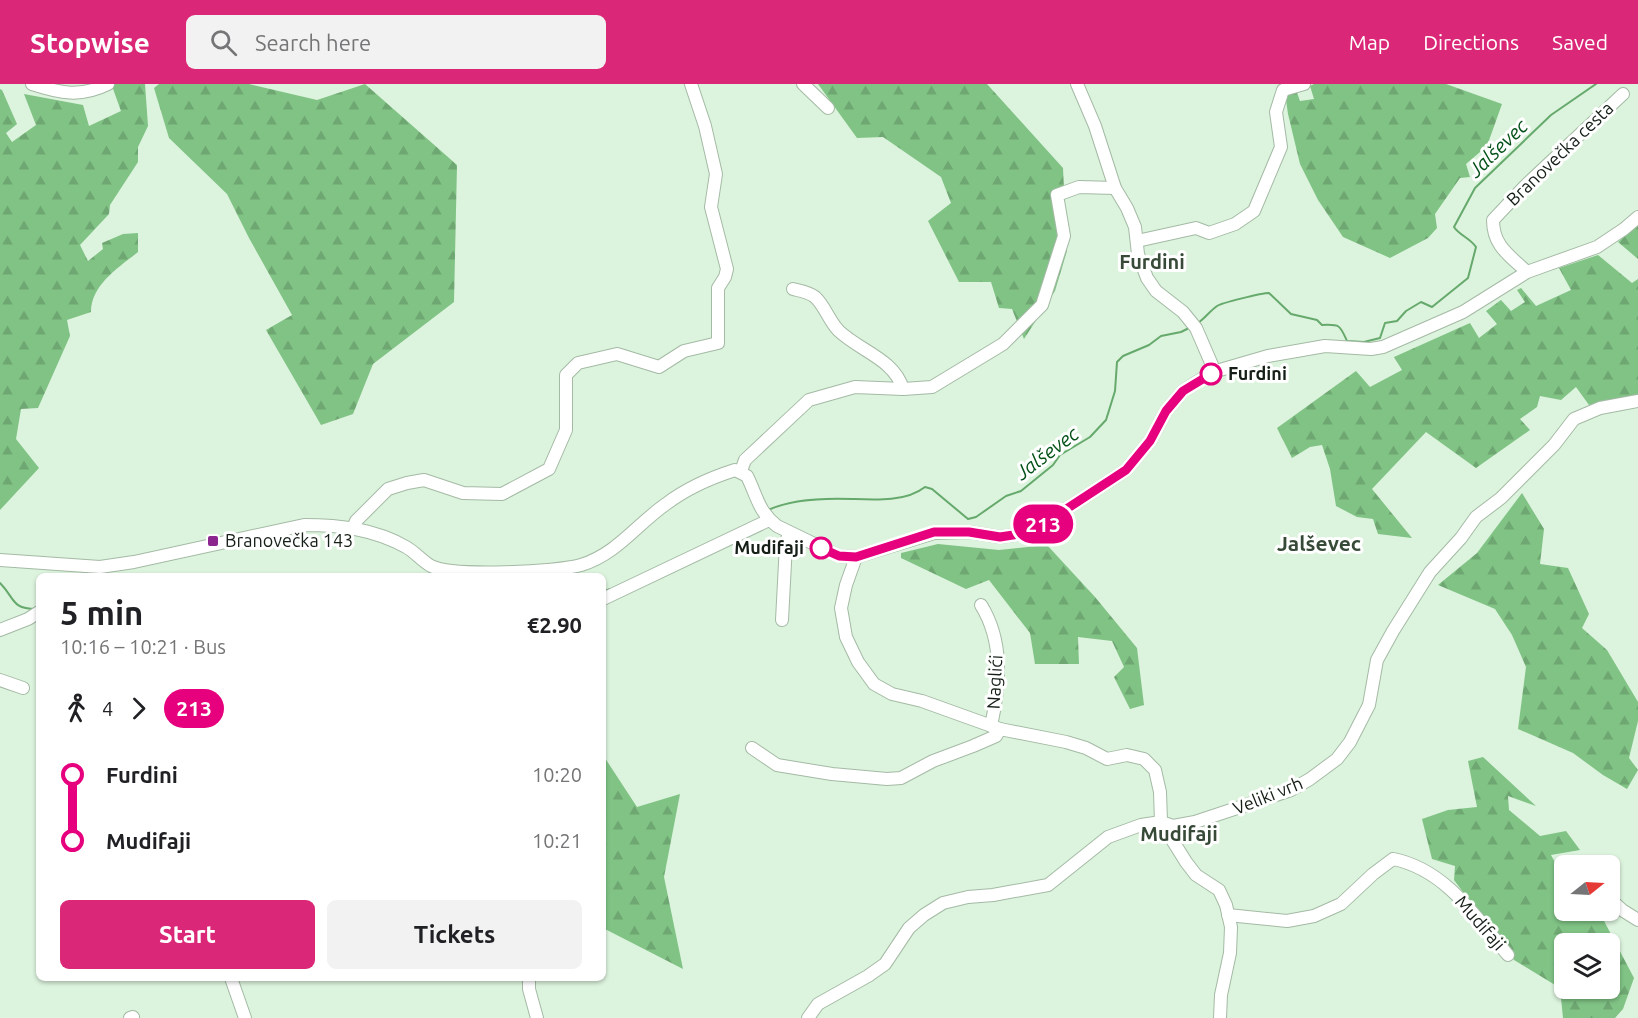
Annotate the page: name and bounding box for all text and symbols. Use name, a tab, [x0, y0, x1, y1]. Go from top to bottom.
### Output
search box	[186, 15, 606, 69]
icon: search	[207, 26, 240, 59]
text: Stopwise	[30, 27, 150, 58]
text: Search here	[255, 30, 371, 55]
text: Map	[1349, 30, 1390, 54]
text: Directions	[1423, 30, 1519, 54]
text: Saved	[1552, 30, 1608, 54]
street label: Branovečka cesta	[1502, 97, 1617, 209]
water label: Jalševec	[1463, 114, 1532, 182]
district label: Furdini	[1119, 250, 1185, 273]
marker: Furdini	[1200, 363, 1222, 385]
place label: Furdini	[1228, 363, 1287, 383]
water label: Jalševec	[1010, 421, 1083, 484]
line badge: 213	[1008, 504, 1078, 544]
text: 213	[1025, 512, 1061, 536]
place label: Branovečka 143	[225, 530, 353, 550]
district label: Jalševec	[1277, 531, 1361, 555]
marker: Branovečka 143	[206, 534, 220, 548]
place label: Mudifaji	[734, 537, 804, 557]
marker: Mudifaji	[810, 537, 832, 559]
text: 5 min	[60, 594, 143, 631]
text: €2.90	[527, 612, 582, 637]
text: 10:16 – 10:21 · Bus	[60, 635, 226, 658]
street label: Naglići	[983, 654, 1005, 710]
icon: walk	[60, 692, 93, 725]
icon: forward	[122, 692, 155, 725]
text: 213	[176, 696, 212, 720]
text: 4	[102, 697, 113, 720]
text: Furdini	[106, 762, 178, 787]
text: 10:20	[532, 763, 582, 786]
street label: Veliki vrh	[1230, 772, 1305, 818]
district label: Mudifaji	[1140, 822, 1218, 845]
text: Mudifaji	[106, 828, 191, 853]
text: 10:21	[532, 829, 582, 852]
north arrow	[1554, 855, 1620, 921]
map controls	[1554, 855, 1620, 999]
street label: Mudifaji	[1452, 891, 1510, 954]
button: Start	[60, 900, 315, 969]
button: Tickets	[327, 900, 582, 969]
button: layers	[1554, 933, 1620, 999]

